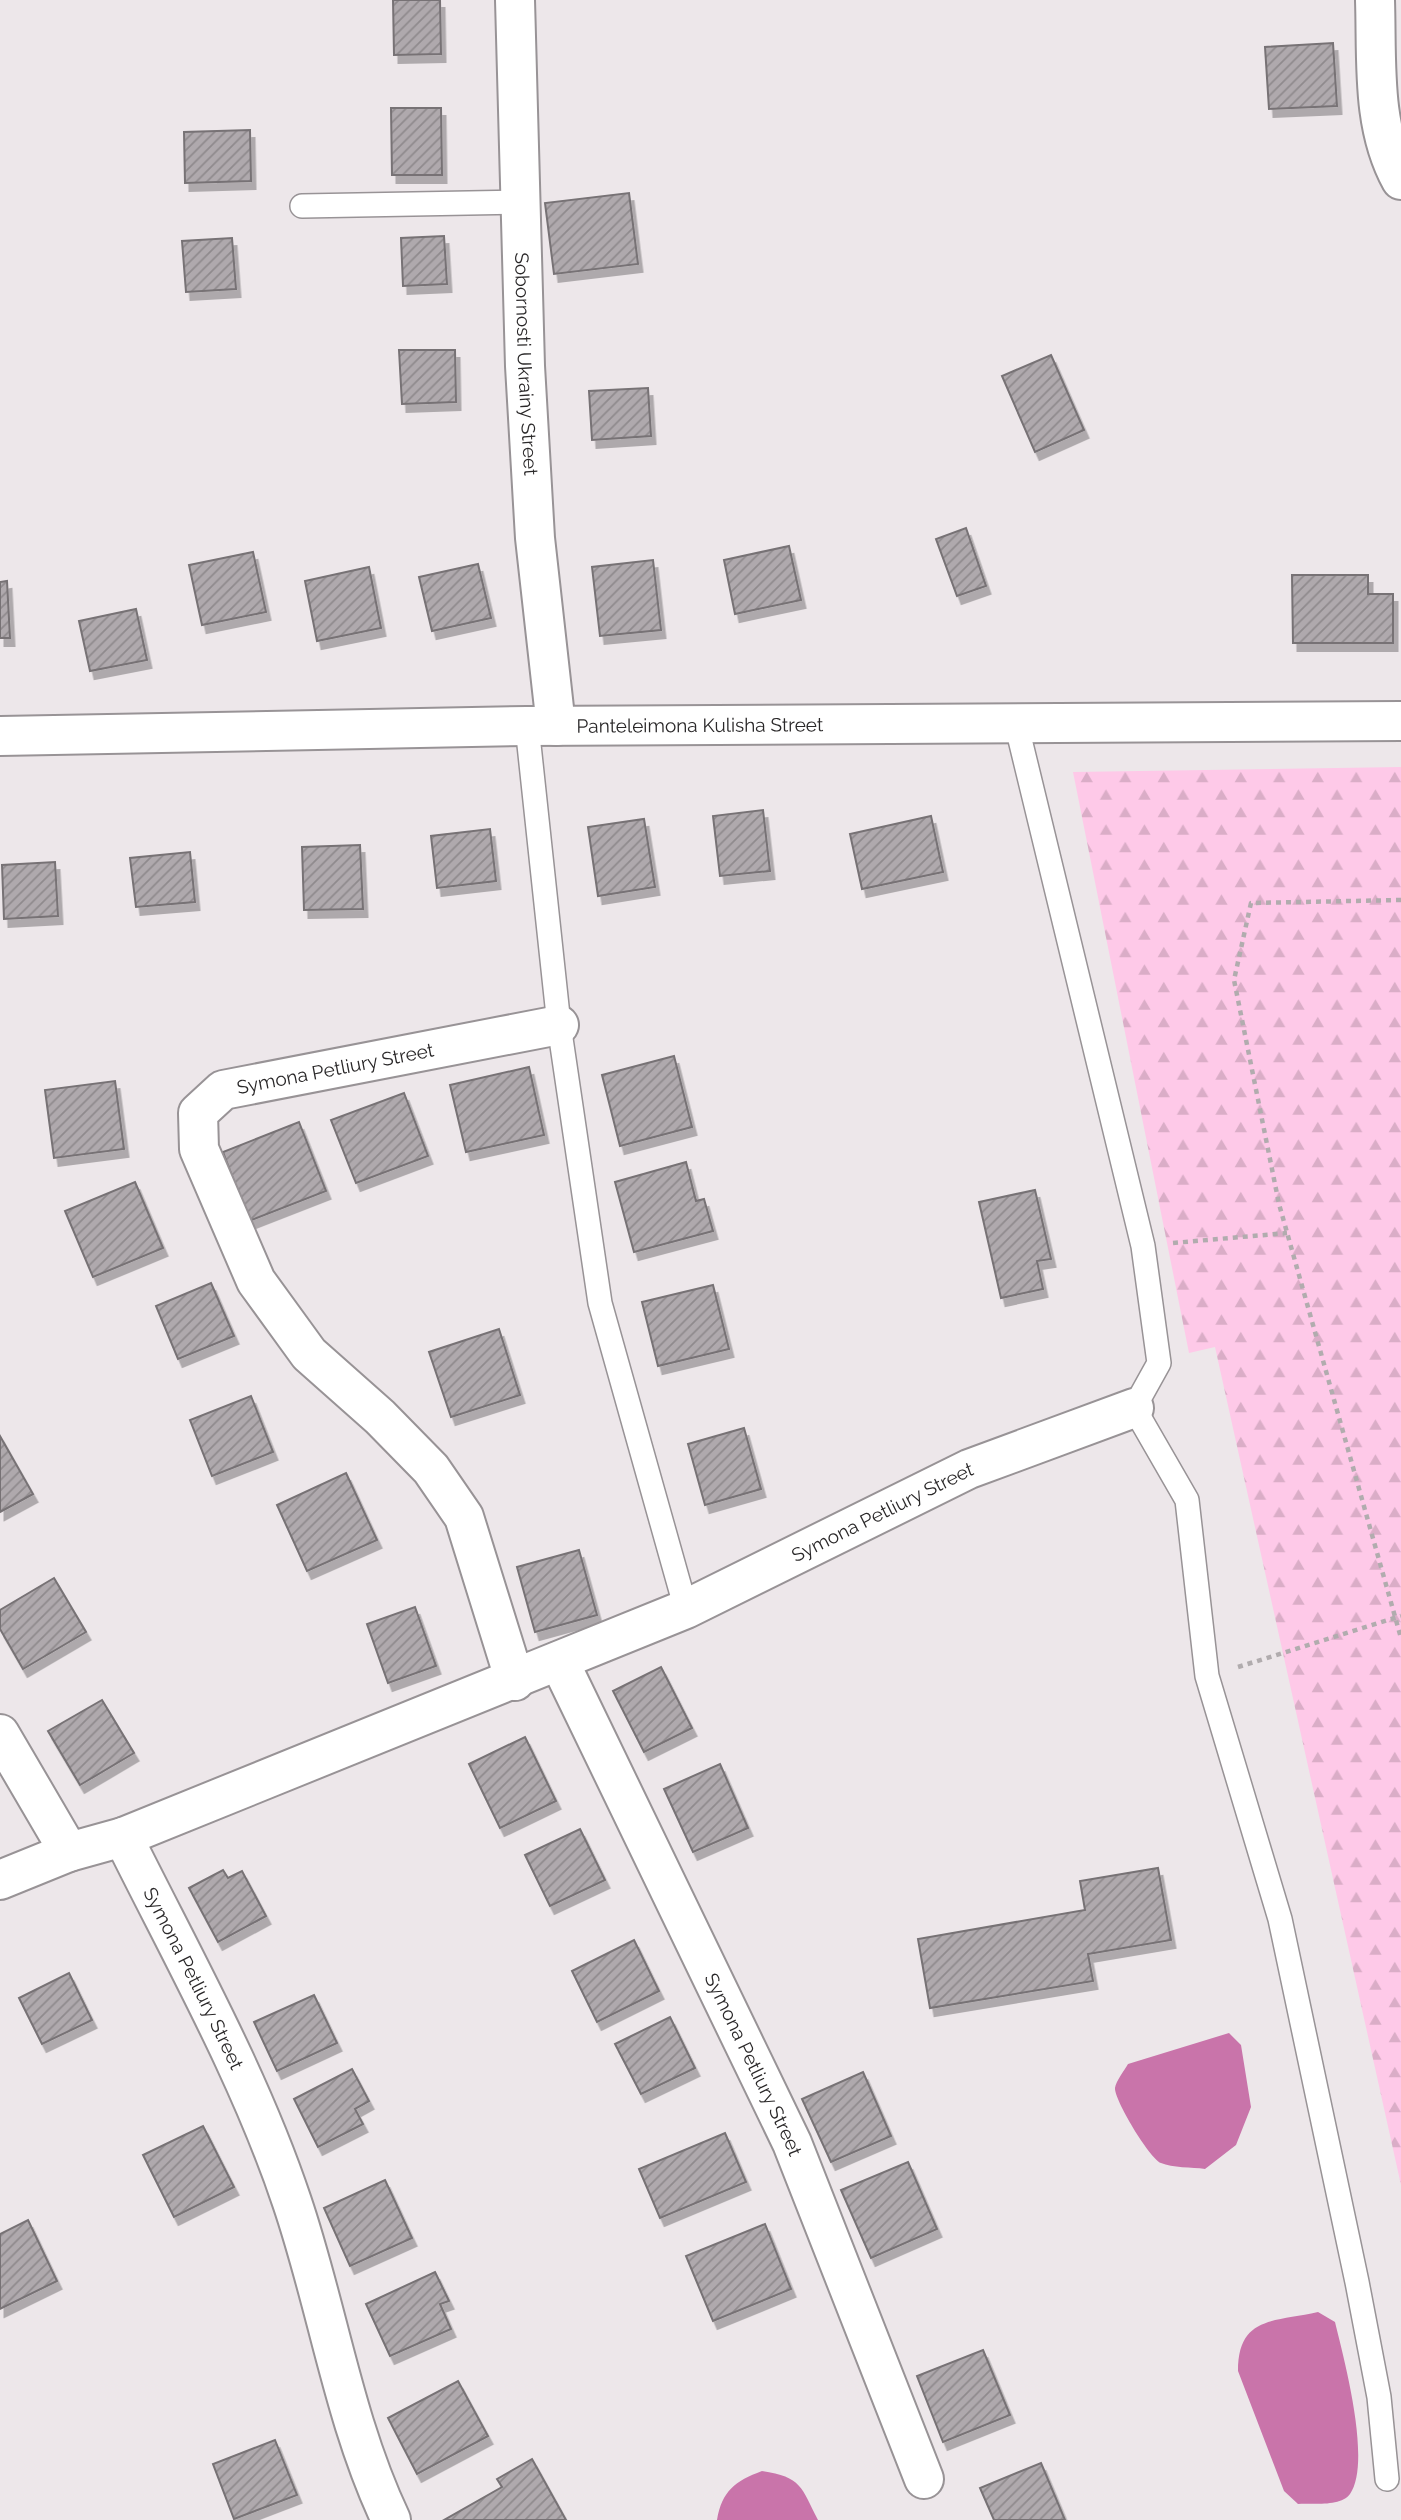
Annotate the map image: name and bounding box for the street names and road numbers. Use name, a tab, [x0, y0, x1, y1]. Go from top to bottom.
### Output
street label: Sobornosti Ukrainy Street	[511, 252, 542, 477]
street label: Panteleimona Kulisha Street	[576, 713, 824, 737]
street label: Symona Petliury Street	[235, 1038, 436, 1098]
street label: Symona Petliury Street	[788, 1457, 977, 1566]
street label: Symona Petliury Street	[139, 1883, 248, 2073]
street label: Symona Petliury Street	[700, 1969, 807, 2160]

